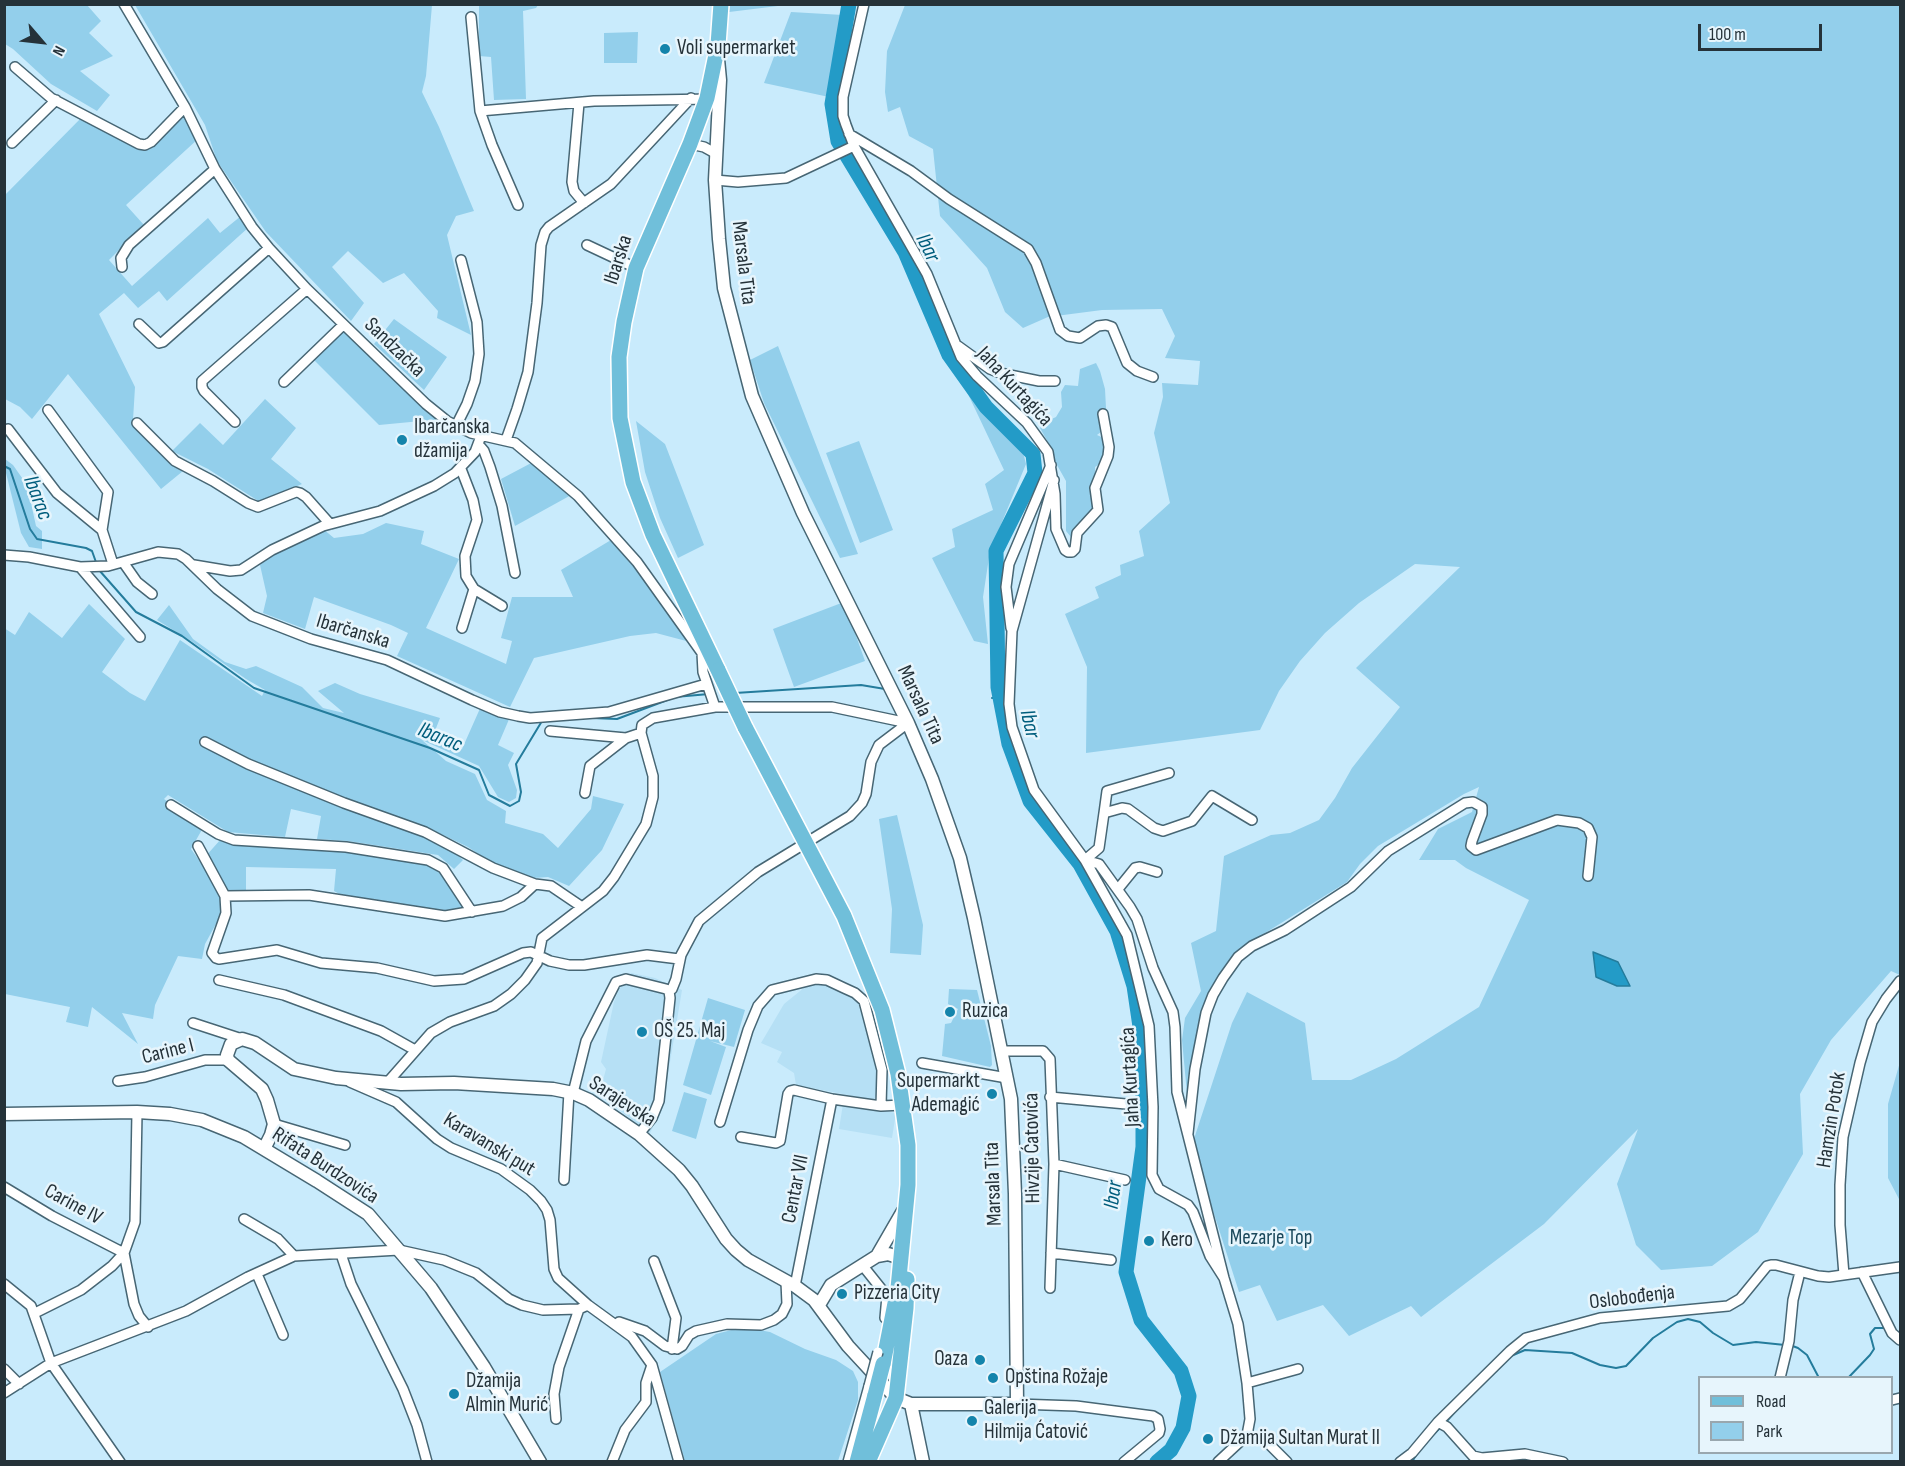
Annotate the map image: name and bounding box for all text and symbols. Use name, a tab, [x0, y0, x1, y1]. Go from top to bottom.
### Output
north arrow	[12, 12, 72, 72]
scale bar	[1701, 12, 1826, 50]
text: 100 m	[1709, 24, 1746, 45]
place label: Voli supermarket	[677, 36, 796, 62]
text: N	[48, 42, 69, 59]
marker: Voli supermarket	[658, 42, 672, 56]
street label: Marsala Tita	[725, 220, 761, 306]
water label: Ibar	[909, 229, 945, 267]
street label: Ibarska	[599, 232, 639, 288]
street label: Sandzačka	[358, 313, 430, 383]
street label: Jaha Kurtagića	[971, 342, 1057, 432]
place label: Ibarčanska džamija	[414, 415, 490, 465]
marker: Ibarčanska džamija	[395, 433, 409, 447]
water label: Ibarac	[17, 472, 57, 524]
street label: Ibarčanska	[313, 609, 393, 655]
street label: Marsala Tita	[891, 662, 949, 748]
water label: Ibar	[1013, 707, 1045, 741]
water label: Ibarac	[414, 717, 466, 759]
place label: Ruzica	[962, 999, 1008, 1025]
marker: Ruzica	[943, 1005, 957, 1019]
place label: OŠ 25. Maj	[654, 1019, 725, 1045]
marker: OŠ 25. Maj	[635, 1025, 649, 1039]
street label: Jaha Kurtagića	[1116, 1026, 1146, 1128]
street label: Carine I	[139, 1033, 197, 1071]
place label: Supermarkt Ademagić	[897, 1069, 980, 1119]
street label: Hamzin Potok	[1812, 1070, 1852, 1170]
street label: Sarajevska	[584, 1071, 660, 1133]
marker: Supermarkt Ademagić	[985, 1087, 999, 1101]
street label: Hivzije Ćatovića	[1019, 1092, 1047, 1204]
street label: Karavanski put	[439, 1108, 539, 1182]
street label: Rifata Burdzovića	[267, 1122, 383, 1210]
street label: Marsala Tita	[980, 1142, 1008, 1226]
street label: Centar VII	[777, 1153, 815, 1225]
street label: Carine IV	[40, 1179, 106, 1231]
water label: Ibar	[1099, 1179, 1129, 1211]
park label: Mezarje Top	[1230, 1226, 1312, 1252]
place label: Kero	[1161, 1228, 1193, 1254]
marker: Kero	[1142, 1234, 1156, 1248]
street label: Oslobođenja	[1588, 1280, 1676, 1316]
place label: Pizzeria City	[854, 1281, 940, 1307]
marker: Pizzeria City	[835, 1287, 849, 1301]
place label: Oaza	[934, 1347, 968, 1373]
marker: Oaza	[973, 1353, 987, 1367]
place label: Opština Rožaje	[1005, 1365, 1108, 1391]
place label: Džamija Almin Murić	[466, 1369, 548, 1419]
marker: Opština Rožaje	[986, 1371, 1000, 1385]
legend	[1698, 1376, 1893, 1454]
marker: Džamija Almin Murić	[447, 1387, 461, 1401]
text: Road	[1756, 1391, 1786, 1412]
place label: Galerija Hilmija Ćatović	[984, 1396, 1088, 1446]
marker: Galerija Hilmija Ćatović	[965, 1414, 979, 1428]
text: Park	[1756, 1421, 1782, 1442]
place label: Džamija Sultan Murat II	[1220, 1426, 1380, 1452]
marker: Džamija Sultan Murat II	[1201, 1432, 1215, 1446]

